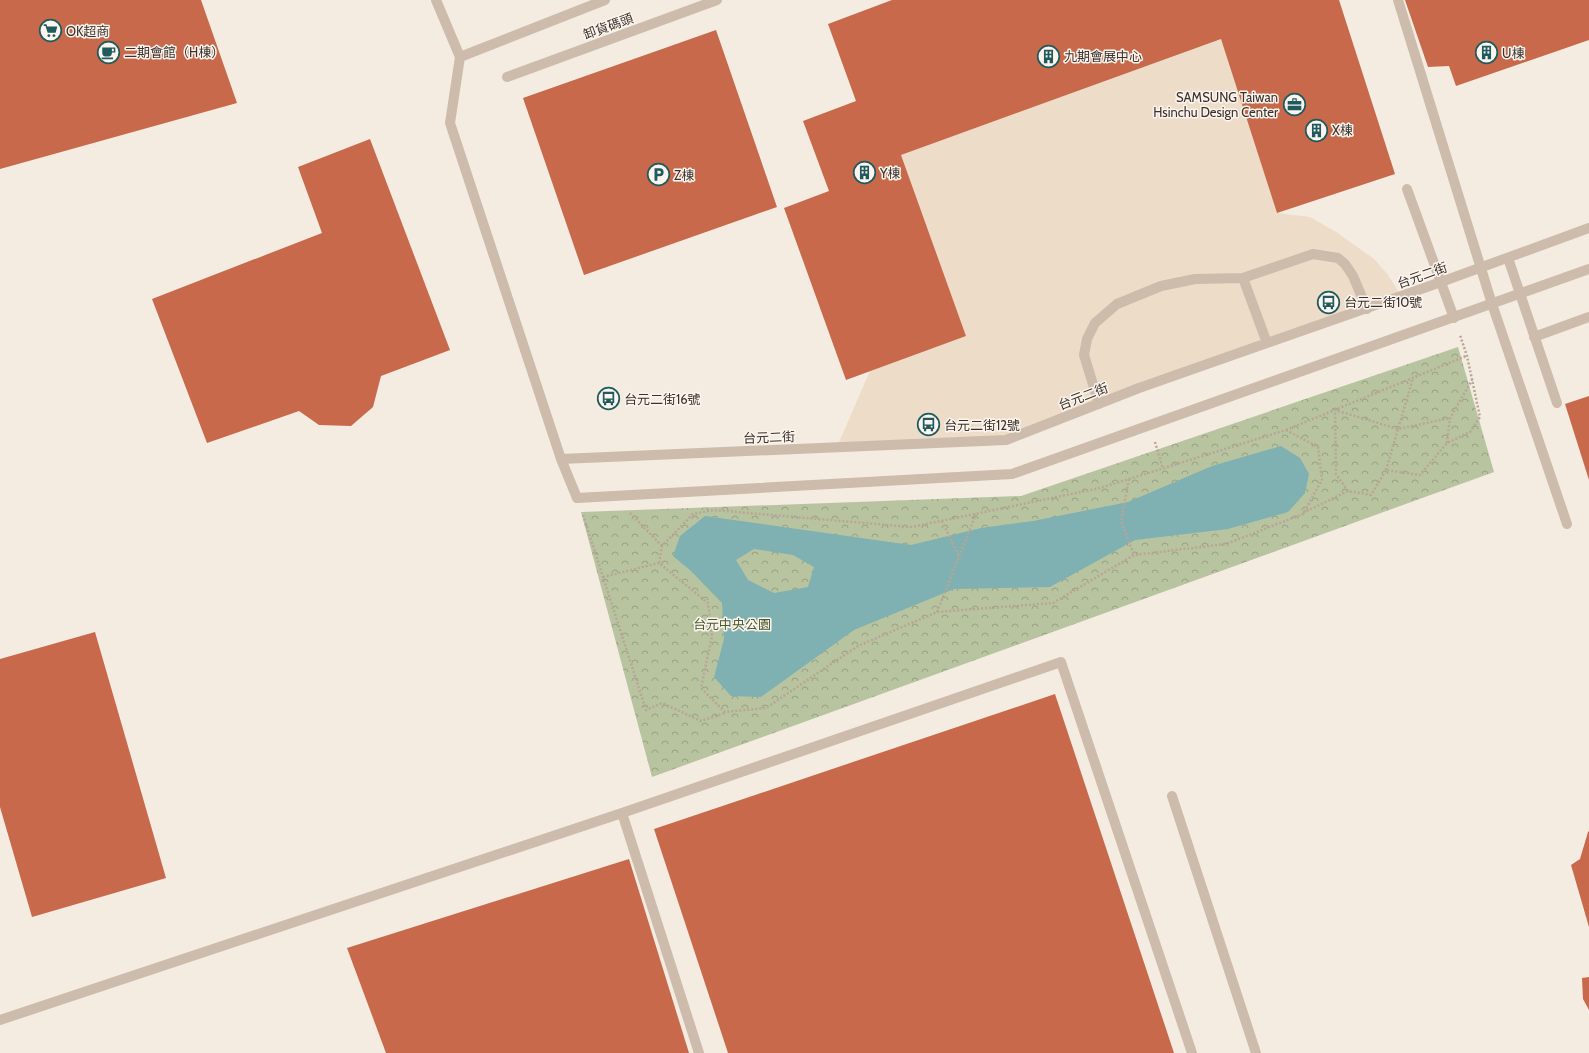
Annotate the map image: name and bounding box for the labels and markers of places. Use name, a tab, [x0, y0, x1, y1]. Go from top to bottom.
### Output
supermarket icon: OK超商	[37, 18, 63, 44]
place label: OK超商	[66, 23, 109, 39]
cafe icon: 二期會館（H棟）	[96, 39, 122, 65]
building icon: U棟	[1474, 40, 1500, 66]
building icon: 九期會展中心	[1035, 43, 1061, 69]
place label: 二期會館（H棟）	[124, 44, 224, 60]
place label: U棟	[1502, 45, 1524, 61]
place label: 九期會展中心	[1064, 48, 1142, 64]
place label: SAMSUNG Taiwan Hsinchu Design Center	[1153, 89, 1279, 120]
office icon: SAMSUNG Taiwan Hsinchu Design Center	[1281, 91, 1307, 117]
building icon: X棟	[1303, 117, 1329, 143]
place label: X棟	[1332, 122, 1353, 138]
building icon: Y棟	[852, 160, 878, 186]
parking icon: Z棟	[645, 162, 671, 188]
place label: Y棟	[879, 165, 900, 181]
place label: Z棟	[674, 167, 694, 183]
bus stop icon: 台元二街10號	[1316, 289, 1342, 315]
place label: 台元二街10號	[1344, 294, 1422, 310]
bus stop icon: 台元二街16號	[596, 386, 622, 412]
place label: 台元二街16號	[624, 391, 701, 407]
bus stop icon: 台元二街12號	[916, 412, 942, 438]
place label: 台元二街12號	[944, 417, 1020, 433]

